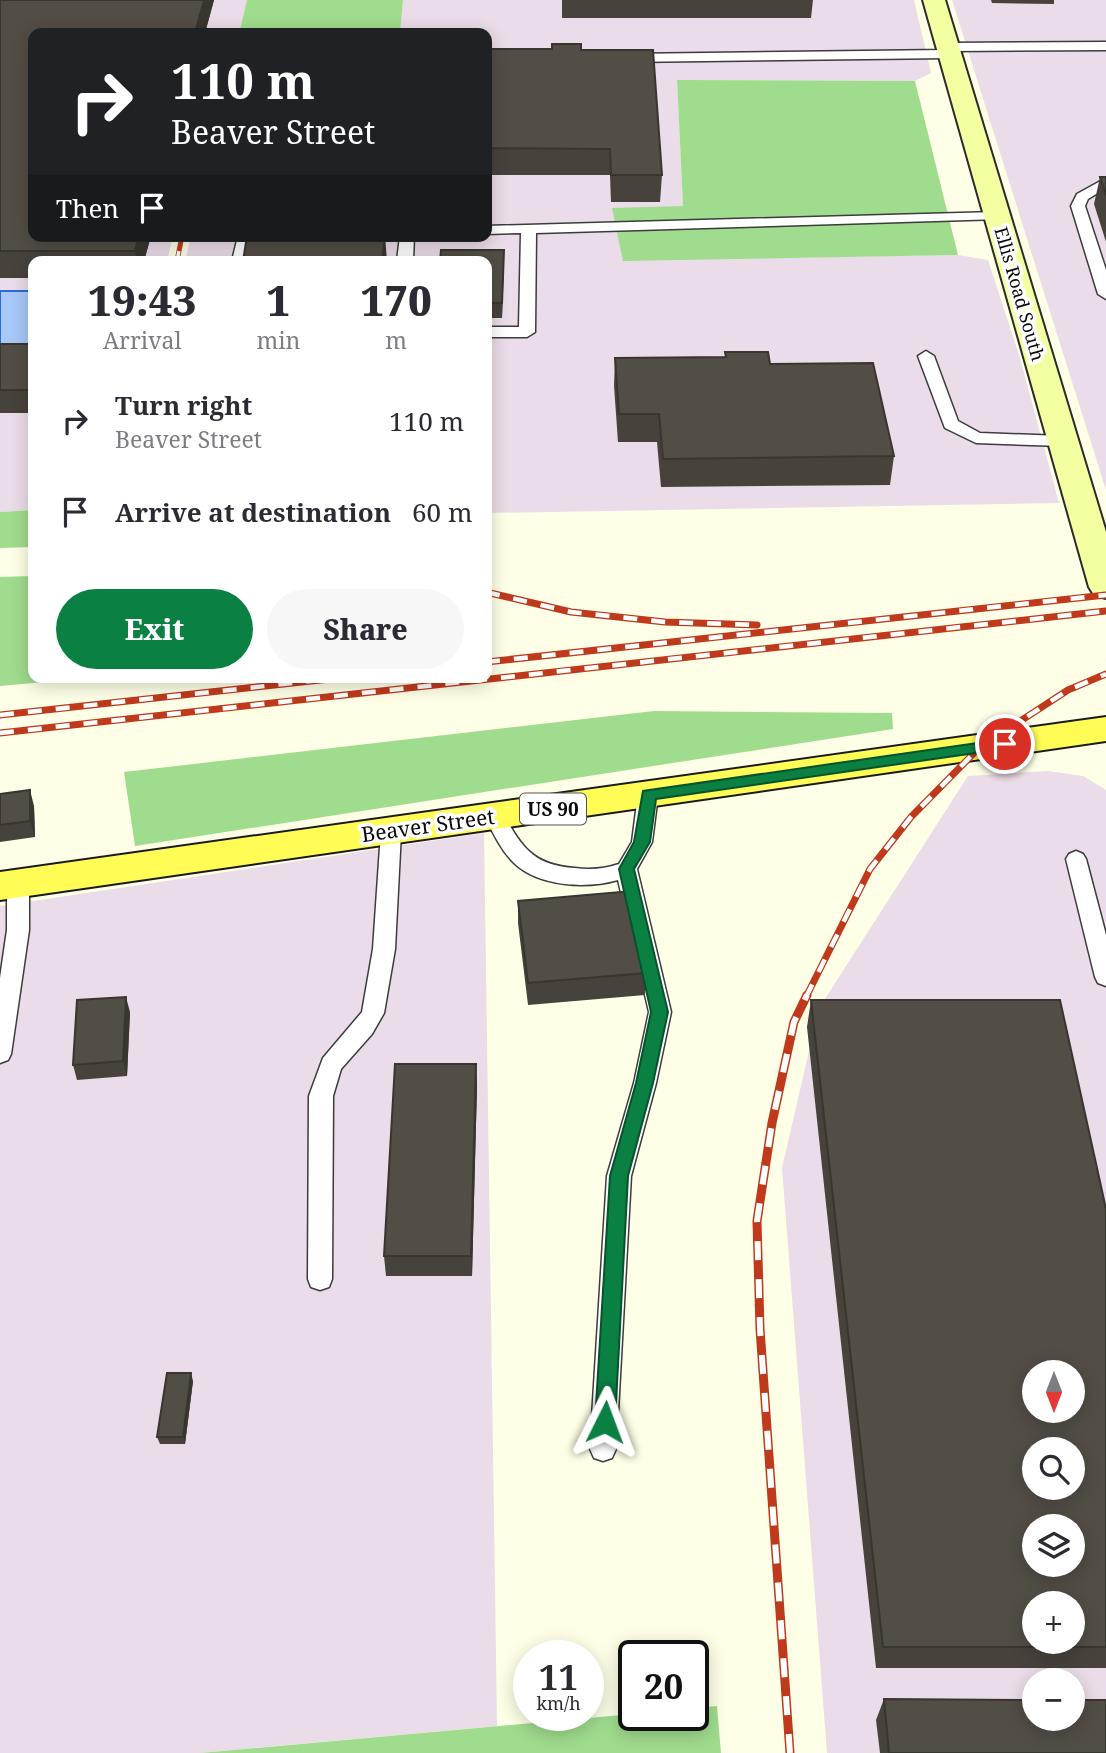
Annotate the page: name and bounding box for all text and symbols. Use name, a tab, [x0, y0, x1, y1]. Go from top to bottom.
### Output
text: 110 m	[171, 47, 315, 113]
icon: right	[56, 56, 147, 147]
text: Beaver Street	[171, 110, 375, 153]
icon: arrive	[133, 189, 171, 227]
text: Then	[56, 190, 119, 226]
street label: Ellis Road South	[989, 224, 1051, 364]
text: 19:43	[88, 271, 196, 328]
text: 1	[267, 271, 290, 328]
text: 170	[360, 271, 432, 328]
text: Arrival	[103, 324, 182, 356]
text: min	[256, 324, 300, 356]
text: m	[385, 324, 407, 356]
text: Turn right	[115, 387, 252, 423]
icon: right	[56, 402, 94, 440]
text: 110 m	[389, 403, 464, 439]
text: Beaver Street	[115, 423, 262, 455]
icon: arrive	[56, 493, 94, 531]
text: Arrive at destination	[115, 494, 391, 530]
text: 60 m	[412, 494, 472, 530]
button: Exit	[56, 589, 253, 669]
button: Share	[267, 589, 464, 669]
pin	[975, 714, 1035, 774]
icon: arrive	[986, 725, 1024, 763]
road number: US 90	[520, 794, 586, 824]
street label: Beaver Street	[360, 802, 496, 848]
north arrow	[1022, 1360, 1085, 1423]
map controls	[1022, 1360, 1085, 1731]
position arrow	[568, 1385, 642, 1459]
button: search	[1022, 1437, 1085, 1500]
button: layers	[1022, 1514, 1085, 1577]
button: +	[1022, 1591, 1085, 1654]
speed limit sign: 20	[618, 1640, 709, 1731]
text: 11	[539, 1653, 578, 1700]
button: −	[1022, 1668, 1085, 1731]
text: km/h	[536, 1691, 581, 1715]

